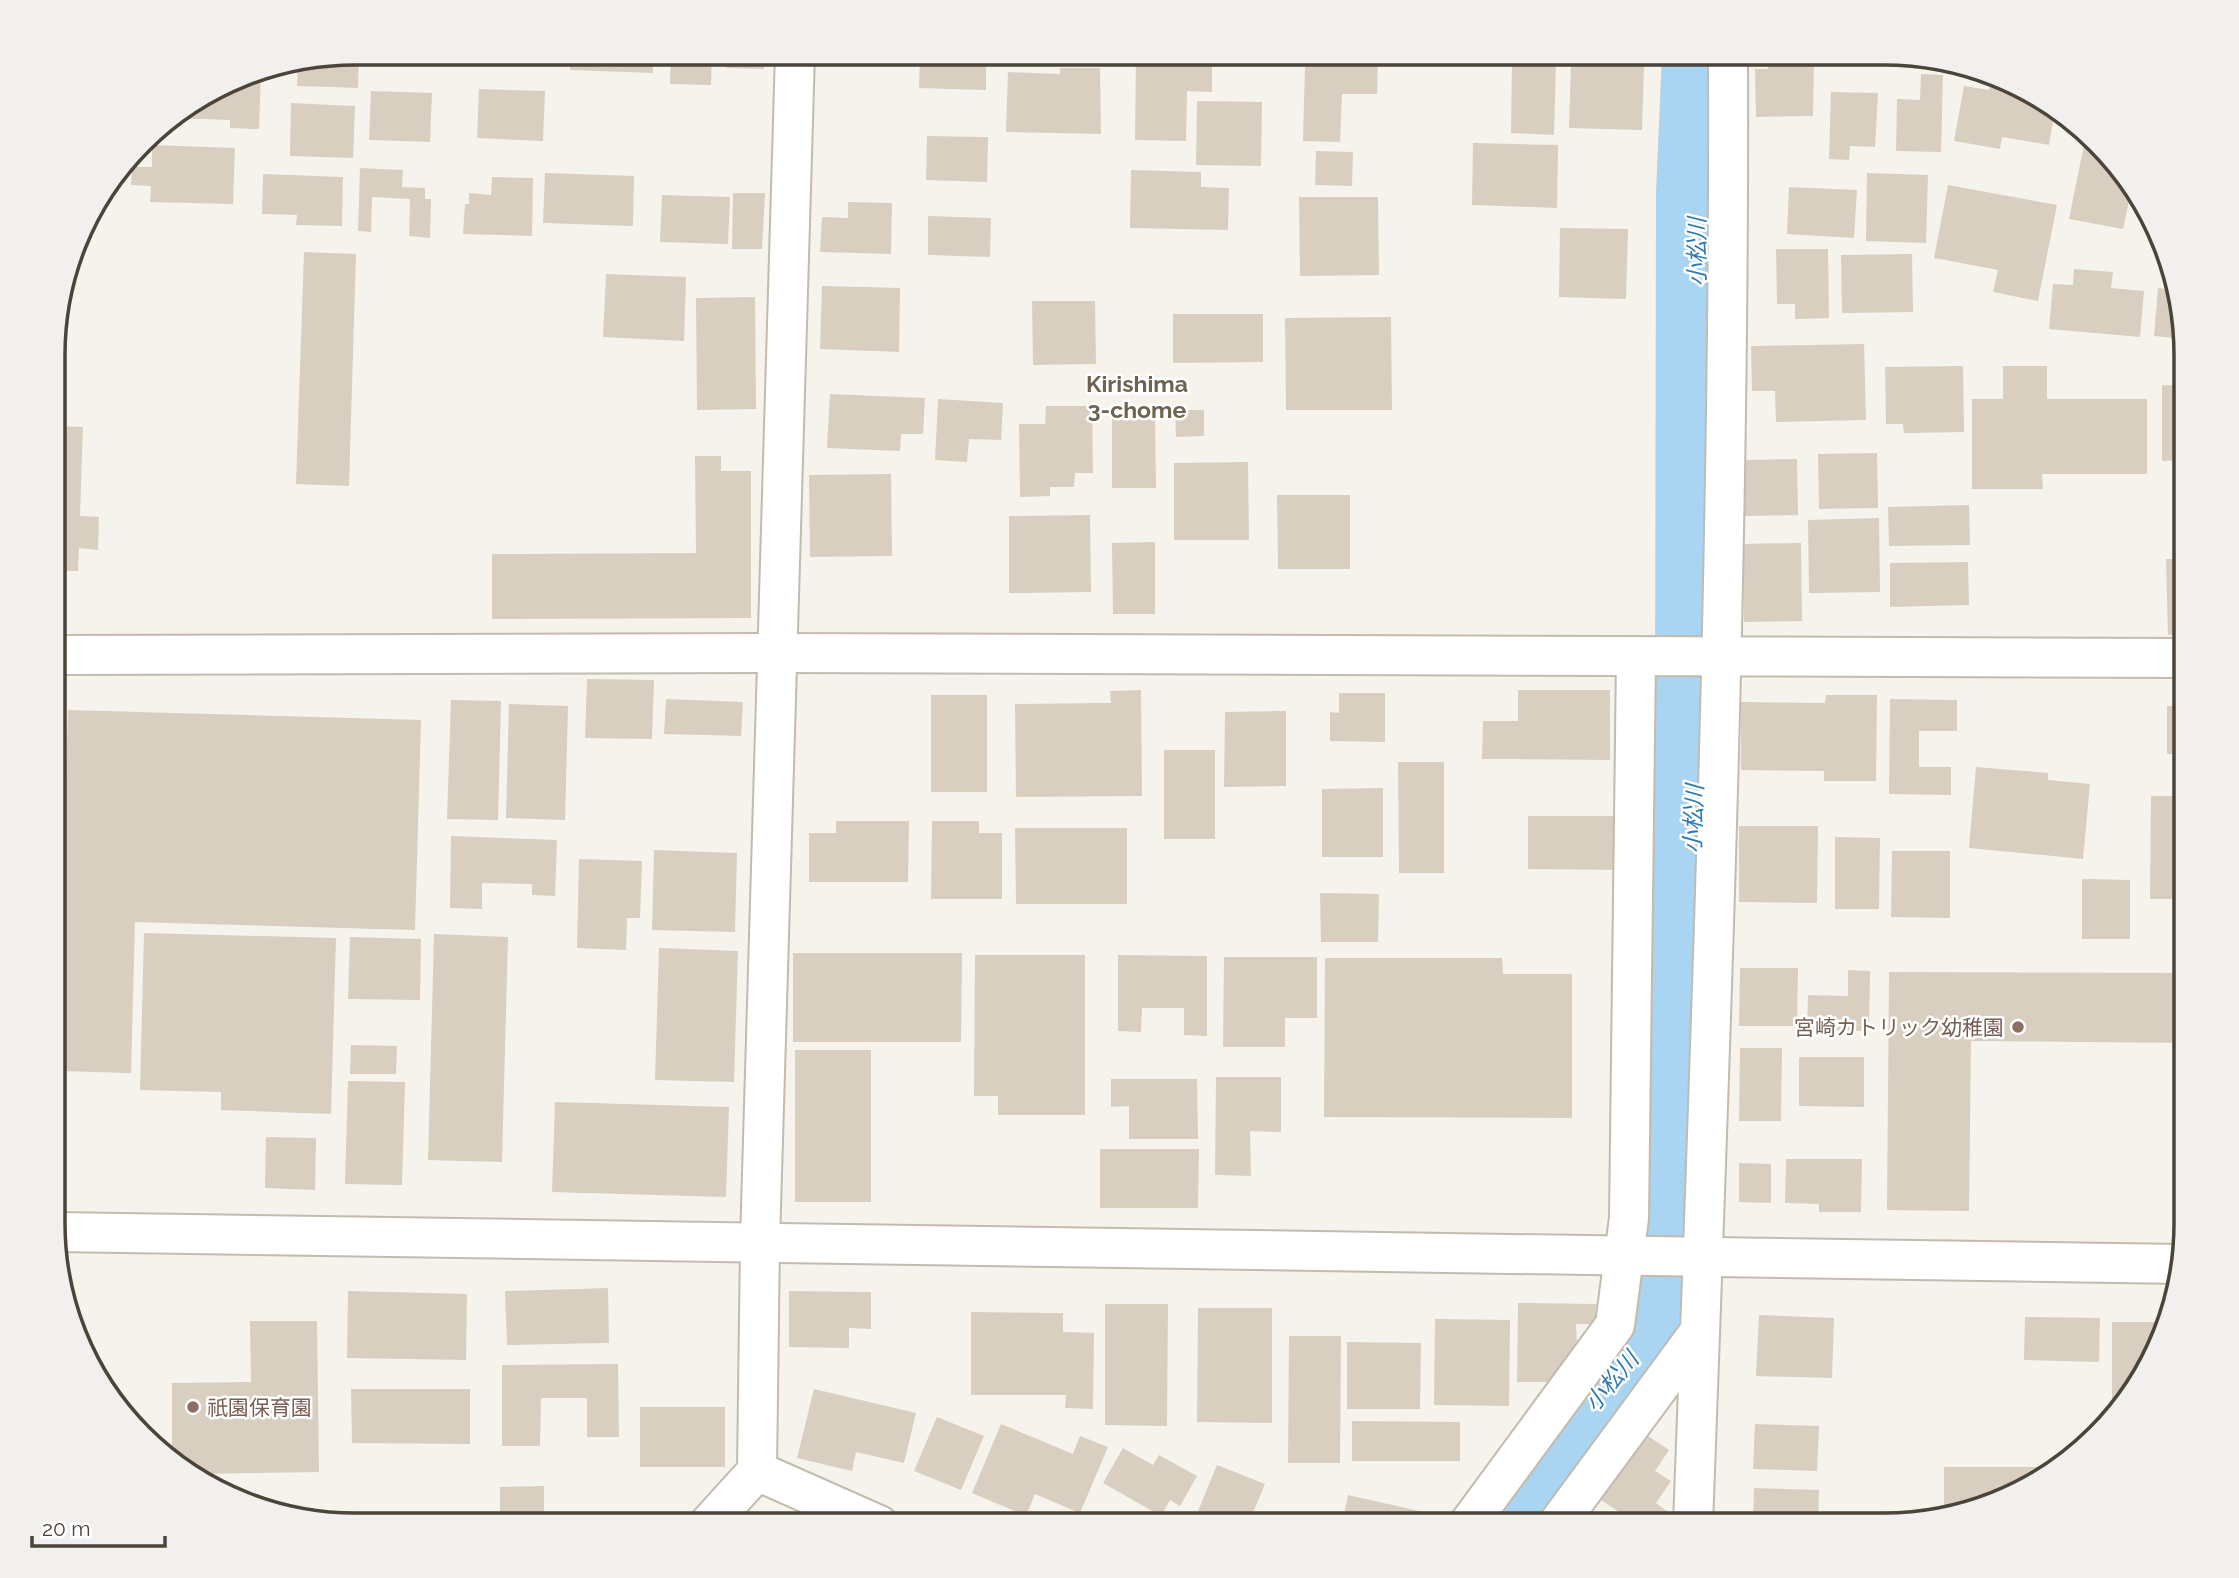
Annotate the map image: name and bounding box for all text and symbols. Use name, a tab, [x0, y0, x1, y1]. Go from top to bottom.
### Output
water label: 小松川	[1683, 215, 1710, 287]
district label: Kirishima 3-chome	[1086, 370, 1188, 423]
water label: 小松川	[1678, 781, 1708, 854]
place label: 宮崎カトリック幼稚園	[1794, 1015, 2004, 1040]
marker: 宮崎カトリック幼稚園	[2010, 1019, 2026, 1035]
water label: 小松川	[1578, 1344, 1645, 1416]
place label: 祇園保育園	[207, 1395, 312, 1420]
marker: 祇園保育園	[185, 1399, 201, 1415]
scale bar	[32, 1504, 164, 1548]
text: 20 m	[42, 1516, 90, 1541]

